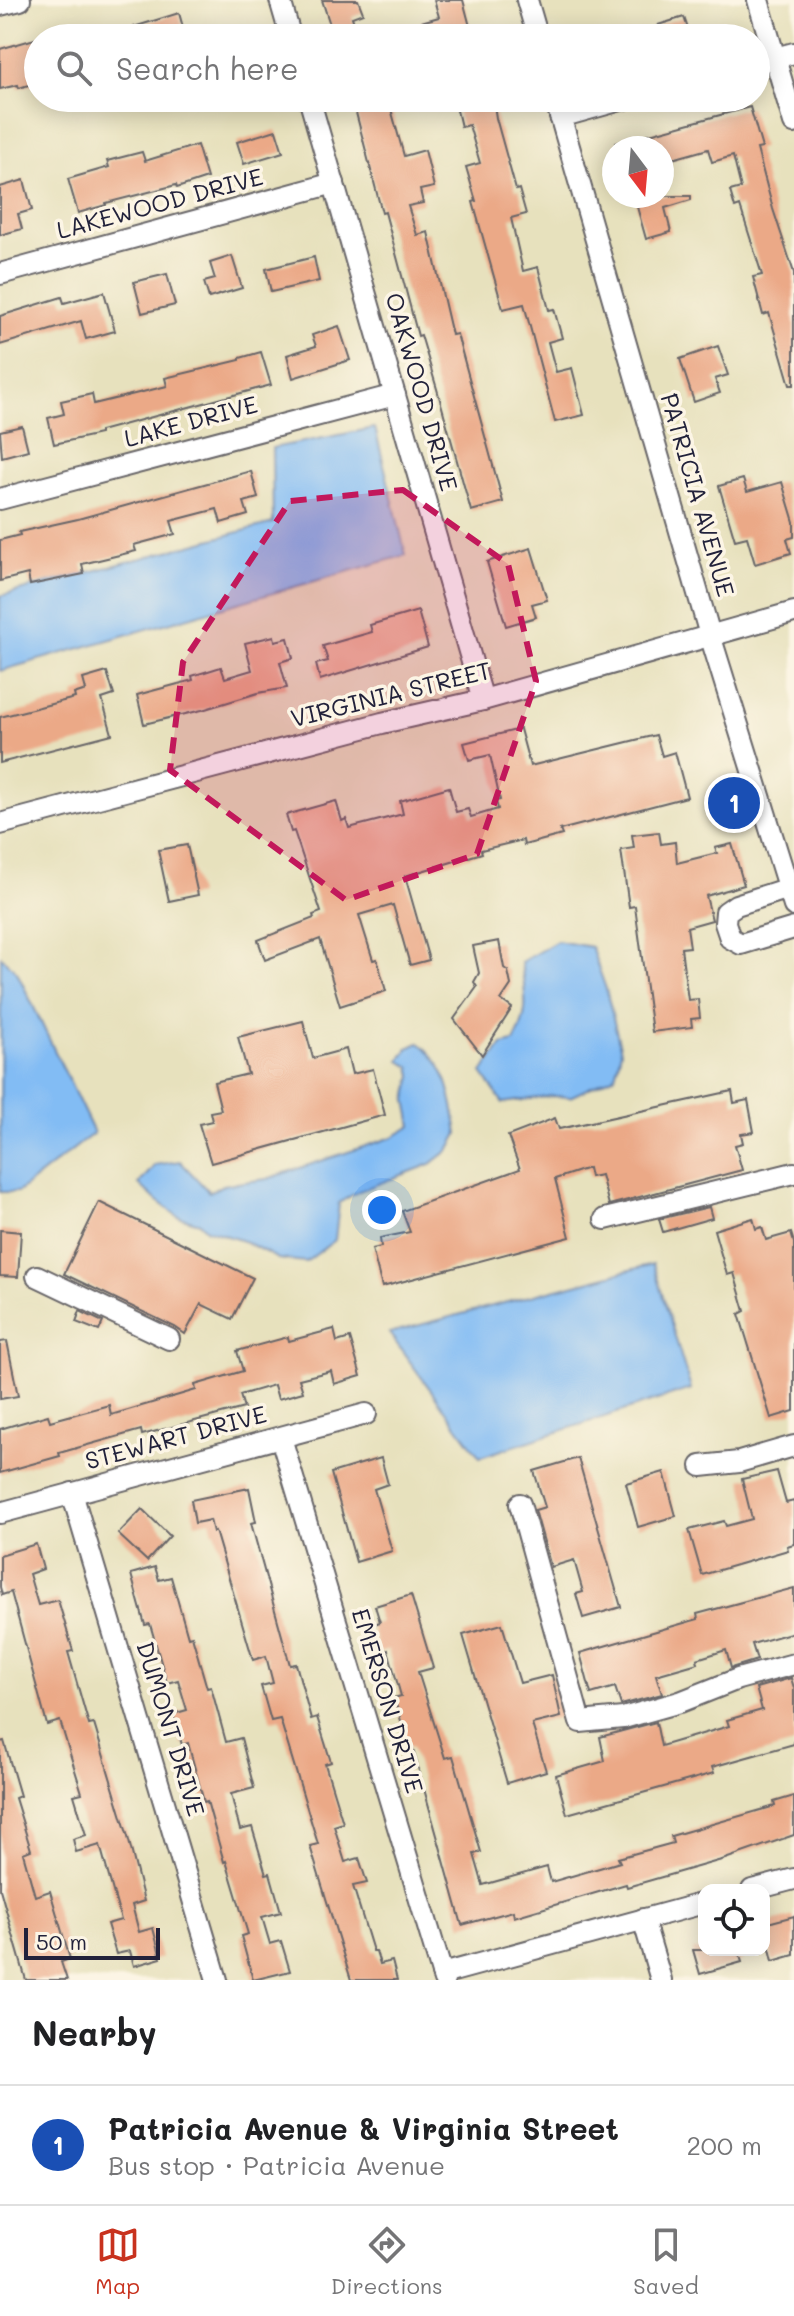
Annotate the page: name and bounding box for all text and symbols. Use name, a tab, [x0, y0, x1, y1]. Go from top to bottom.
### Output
search box	[24, 24, 770, 112]
icon: search	[52, 46, 96, 90]
text: Search here	[116, 48, 299, 88]
north arrow	[602, 136, 674, 208]
street label: LAKEWOOD DRIVE	[53, 160, 266, 245]
street label: OAKWOOD DRIVE	[379, 289, 466, 494]
street label: LAKE DRIVE	[121, 388, 261, 453]
street label: PATRICIA AVENUE	[655, 389, 742, 600]
street label: VIRGINIA STREET	[287, 654, 494, 733]
pin: 1	[708, 773, 760, 833]
your location	[362, 1190, 402, 1230]
street label: STEWART DRIVE	[82, 1397, 270, 1476]
street label: EMERSON DRIVE	[346, 1604, 431, 1797]
street label: DUMONT DRIVE	[130, 1637, 213, 1820]
map controls	[698, 1884, 770, 1956]
button: locate	[698, 1884, 770, 1956]
scale bar	[24, 1924, 160, 1960]
text: 50 m	[36, 1927, 87, 1956]
text: Nearby	[32, 2010, 157, 2055]
text: Patricia Avenue & Virginia Street	[108, 2108, 619, 2148]
text: 1	[52, 2128, 64, 2162]
text: 200 m	[686, 2128, 762, 2162]
text: Bus stop · Patricia Avenue	[108, 2148, 445, 2182]
tab: Map	[95, 2223, 140, 2300]
tab: Directions	[331, 2223, 443, 2300]
tab: Saved	[633, 2223, 699, 2300]

